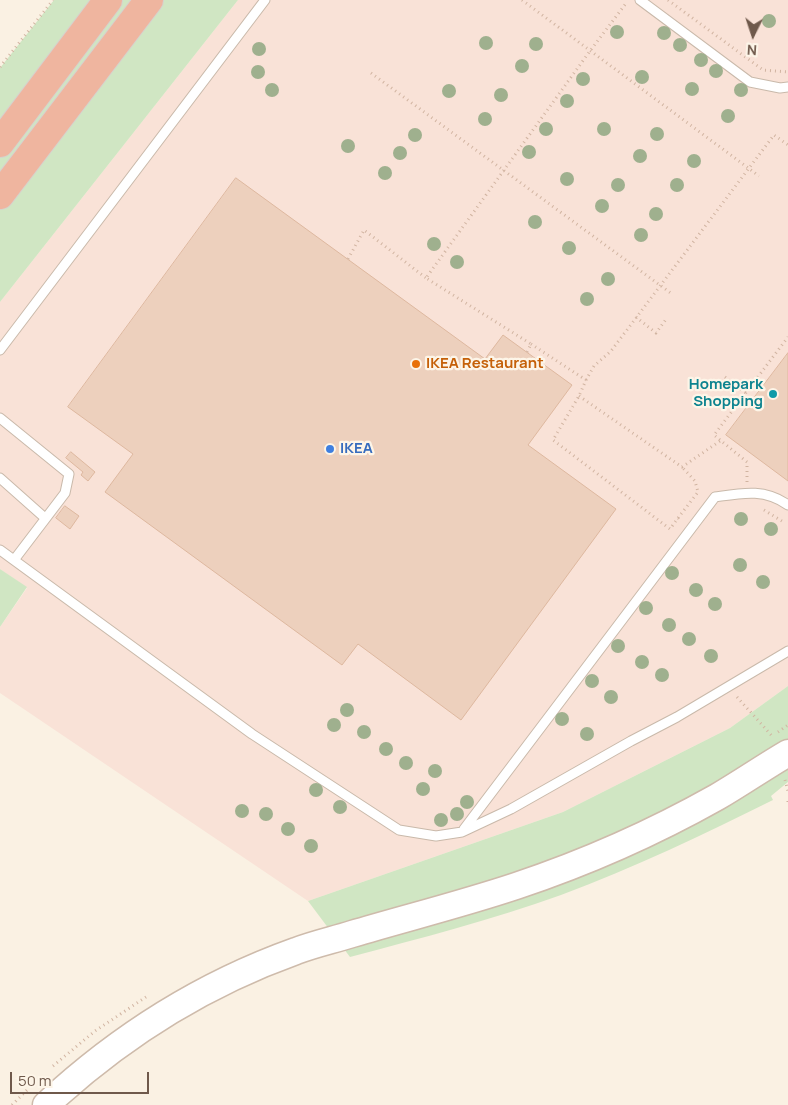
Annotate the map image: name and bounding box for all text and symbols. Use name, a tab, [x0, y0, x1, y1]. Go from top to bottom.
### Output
north arrow	[728, 10, 778, 60]
text: N	[746, 41, 758, 60]
place label: IKEA Restaurant	[426, 355, 544, 373]
marker: IKEA Restaurant	[410, 358, 422, 370]
place label: Homepark Shopping	[689, 376, 763, 411]
marker: Homepark Shopping	[767, 388, 779, 400]
place label: IKEA	[340, 440, 373, 458]
marker: IKEA	[324, 443, 336, 455]
scale bar	[12, 1062, 151, 1094]
text: 50 m	[18, 1070, 52, 1091]

